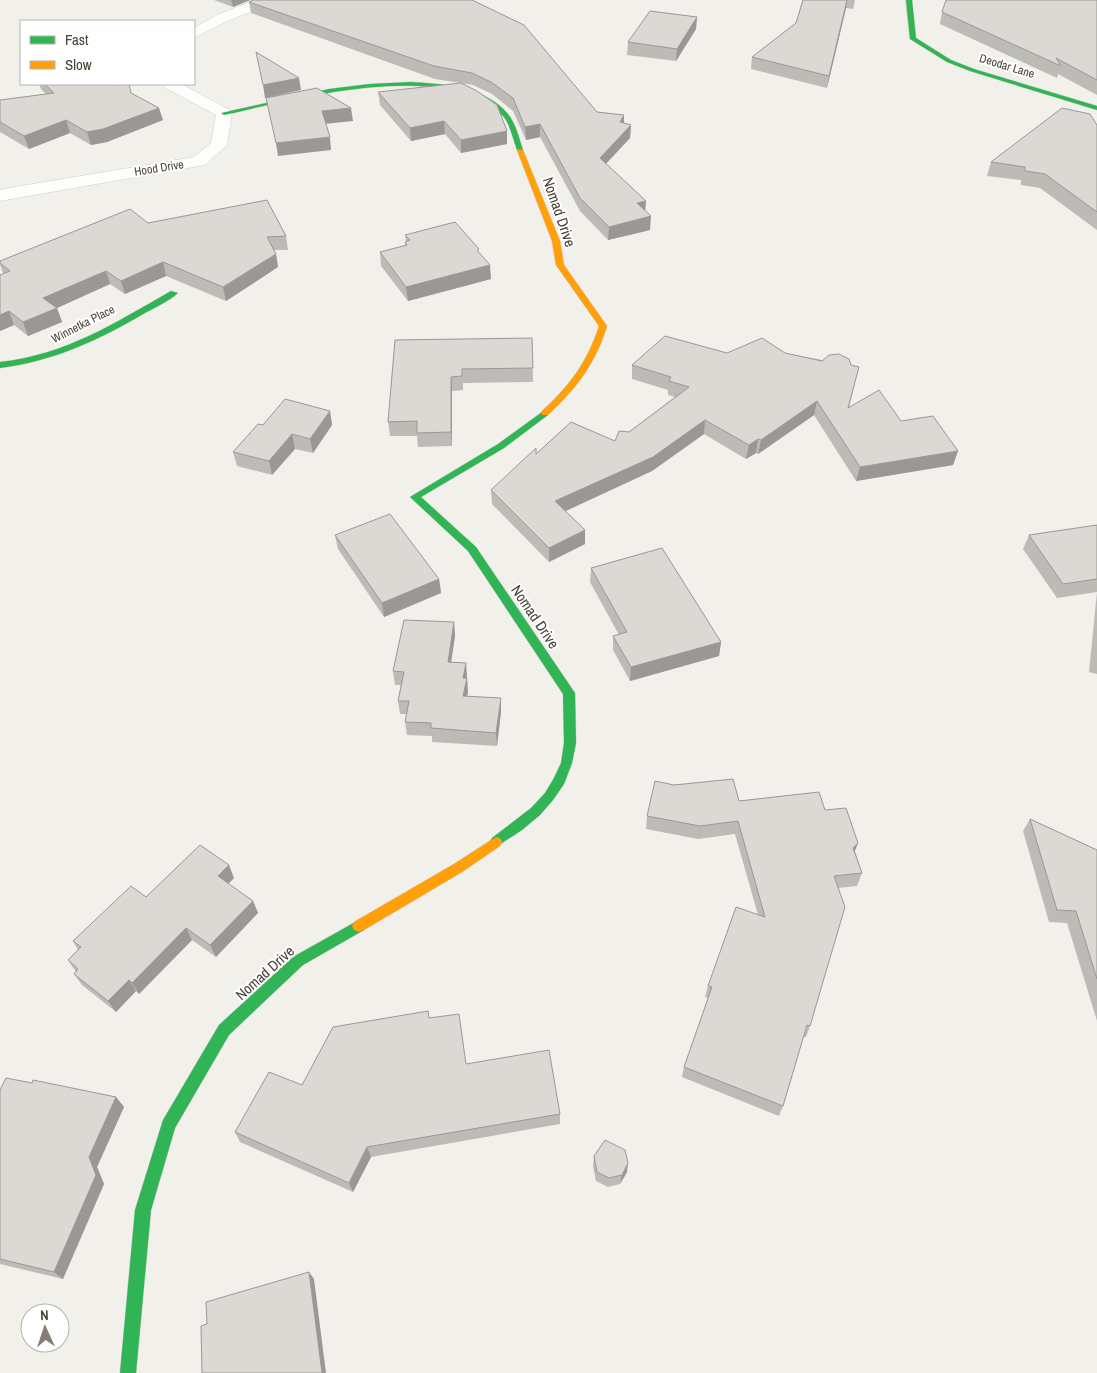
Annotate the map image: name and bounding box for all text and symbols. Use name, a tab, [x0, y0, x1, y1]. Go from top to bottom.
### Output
legend	[20, 20, 195, 85]
text: Fast	[65, 29, 89, 50]
street label: Deodar Lane	[977, 50, 1037, 82]
text: Slow	[65, 54, 92, 75]
street label: Hood Drive	[133, 156, 185, 180]
street label: Nomad Drive	[538, 174, 581, 250]
street label: Winnetka Place	[49, 301, 117, 347]
street label: Nomad Drive	[506, 581, 564, 653]
street label: Nomad Drive	[231, 940, 299, 1005]
north arrow	[20, 1303, 70, 1353]
text: N	[40, 1306, 49, 1324]

